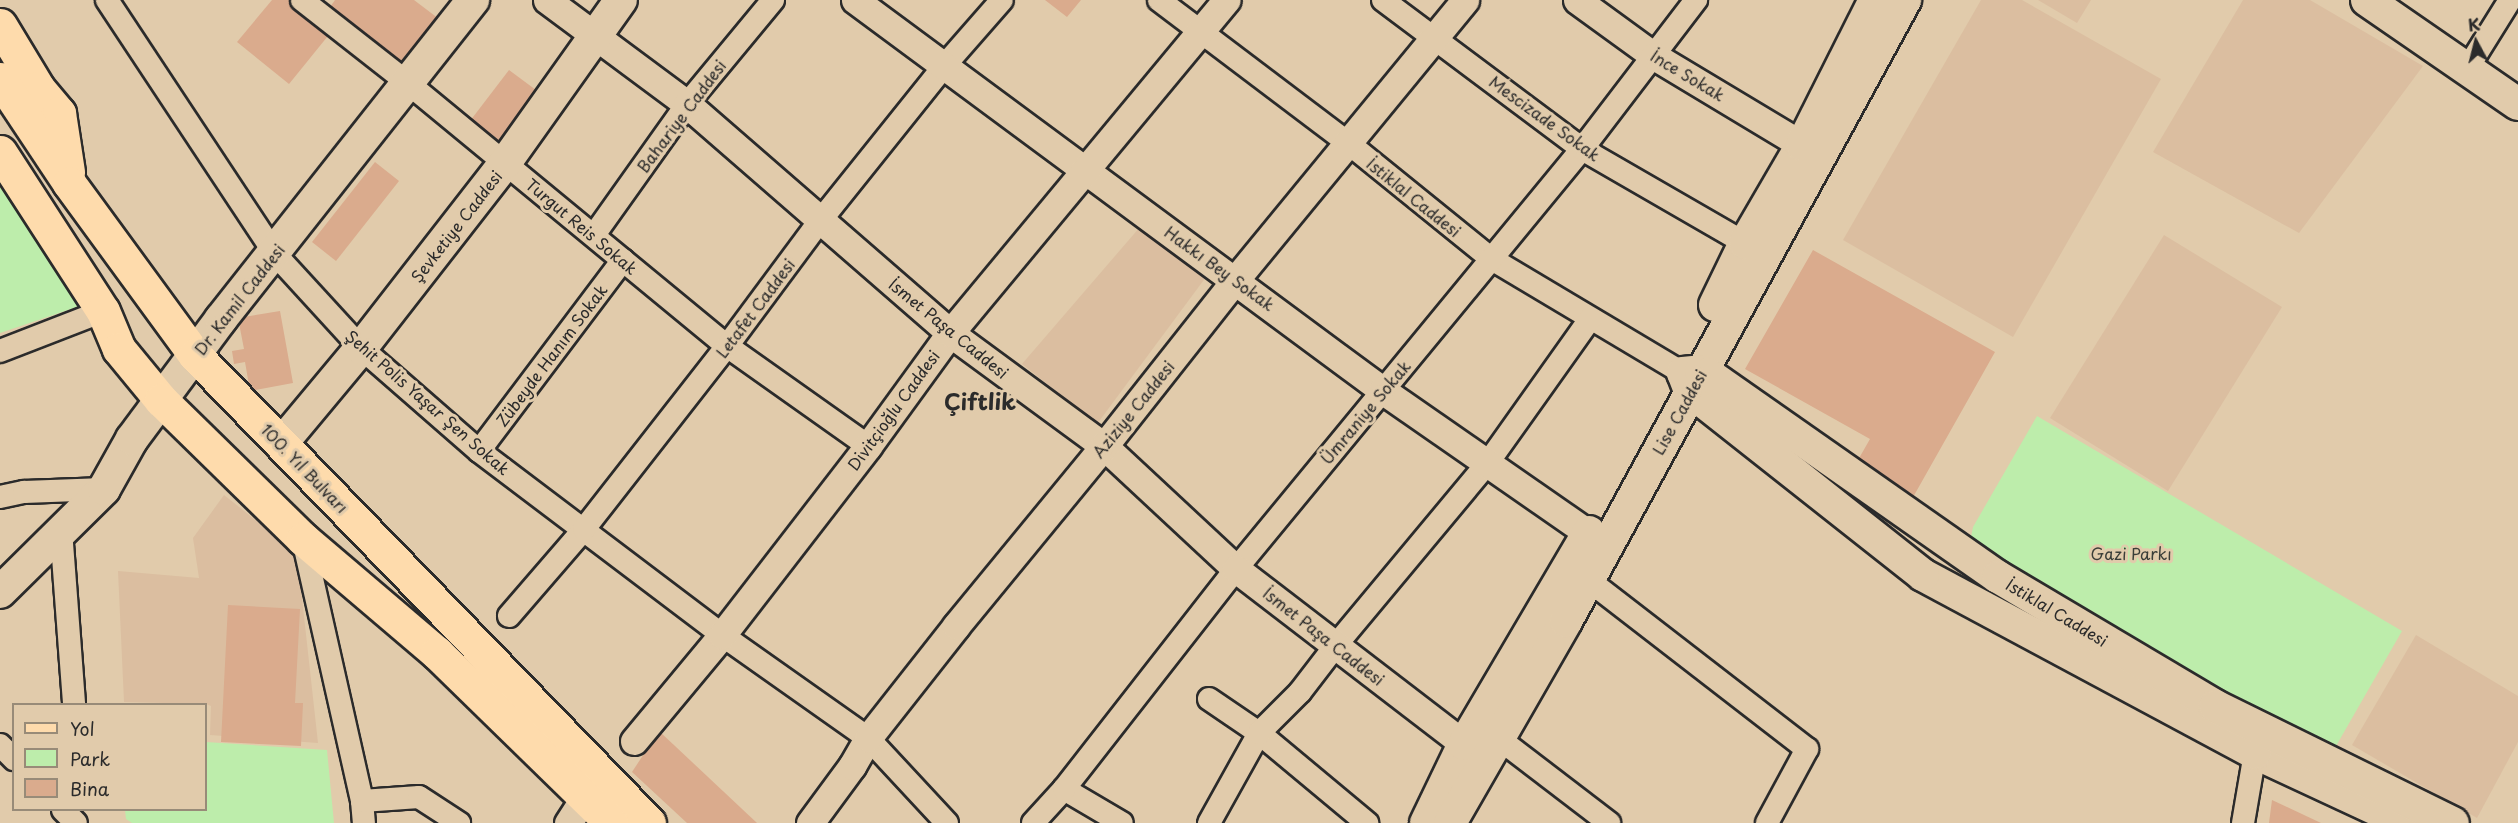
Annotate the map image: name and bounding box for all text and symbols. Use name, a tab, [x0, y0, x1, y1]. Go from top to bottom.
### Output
north arrow	[2446, 12, 2506, 72]
text: K	[2467, 12, 2481, 37]
street label: İnce Sokak	[1647, 45, 1729, 105]
street label: Bahariye Caddesi	[633, 56, 729, 176]
street label: Mescizade Sokak	[1486, 71, 1604, 165]
street label: İstiklal Caddesi	[1363, 153, 1465, 241]
street label: Şevketiye Caddesi	[406, 166, 506, 286]
street label: Turgut Reis Sokak	[522, 174, 642, 278]
street label: Hakkı Bey Sokak	[1161, 221, 1279, 315]
street label: Dr. Kamil Caddesi	[189, 239, 289, 359]
street label: Letafet Caddesi	[712, 255, 798, 361]
street label: İsmet Paşa Caddesi	[885, 274, 1013, 382]
street label: Zübeyde Hanım Sokak	[491, 280, 611, 430]
street label: Şehit Polis Yaşar Şen Sokak	[341, 325, 515, 479]
street label: Divitçioğlu Caddesi	[843, 346, 943, 474]
street label: Aziziye Caddesi	[1088, 356, 1178, 462]
street label: Ümraniye Sokak	[1316, 356, 1414, 468]
street label: Lise Caddesi	[1648, 366, 1710, 458]
district label: Çiftlik	[944, 388, 1016, 414]
street label: 100. Yıl Bulvarı	[258, 419, 352, 517]
park label: Gazi Parkı	[2090, 543, 2172, 563]
street label: İstiklal Caddesi	[2002, 574, 2112, 650]
street label: İsmet Paşa Caddesi	[1260, 583, 1388, 689]
legend	[12, 703, 207, 811]
text: Yol	[70, 715, 95, 742]
text: Park	[70, 745, 110, 772]
text: Bina	[70, 775, 109, 802]

